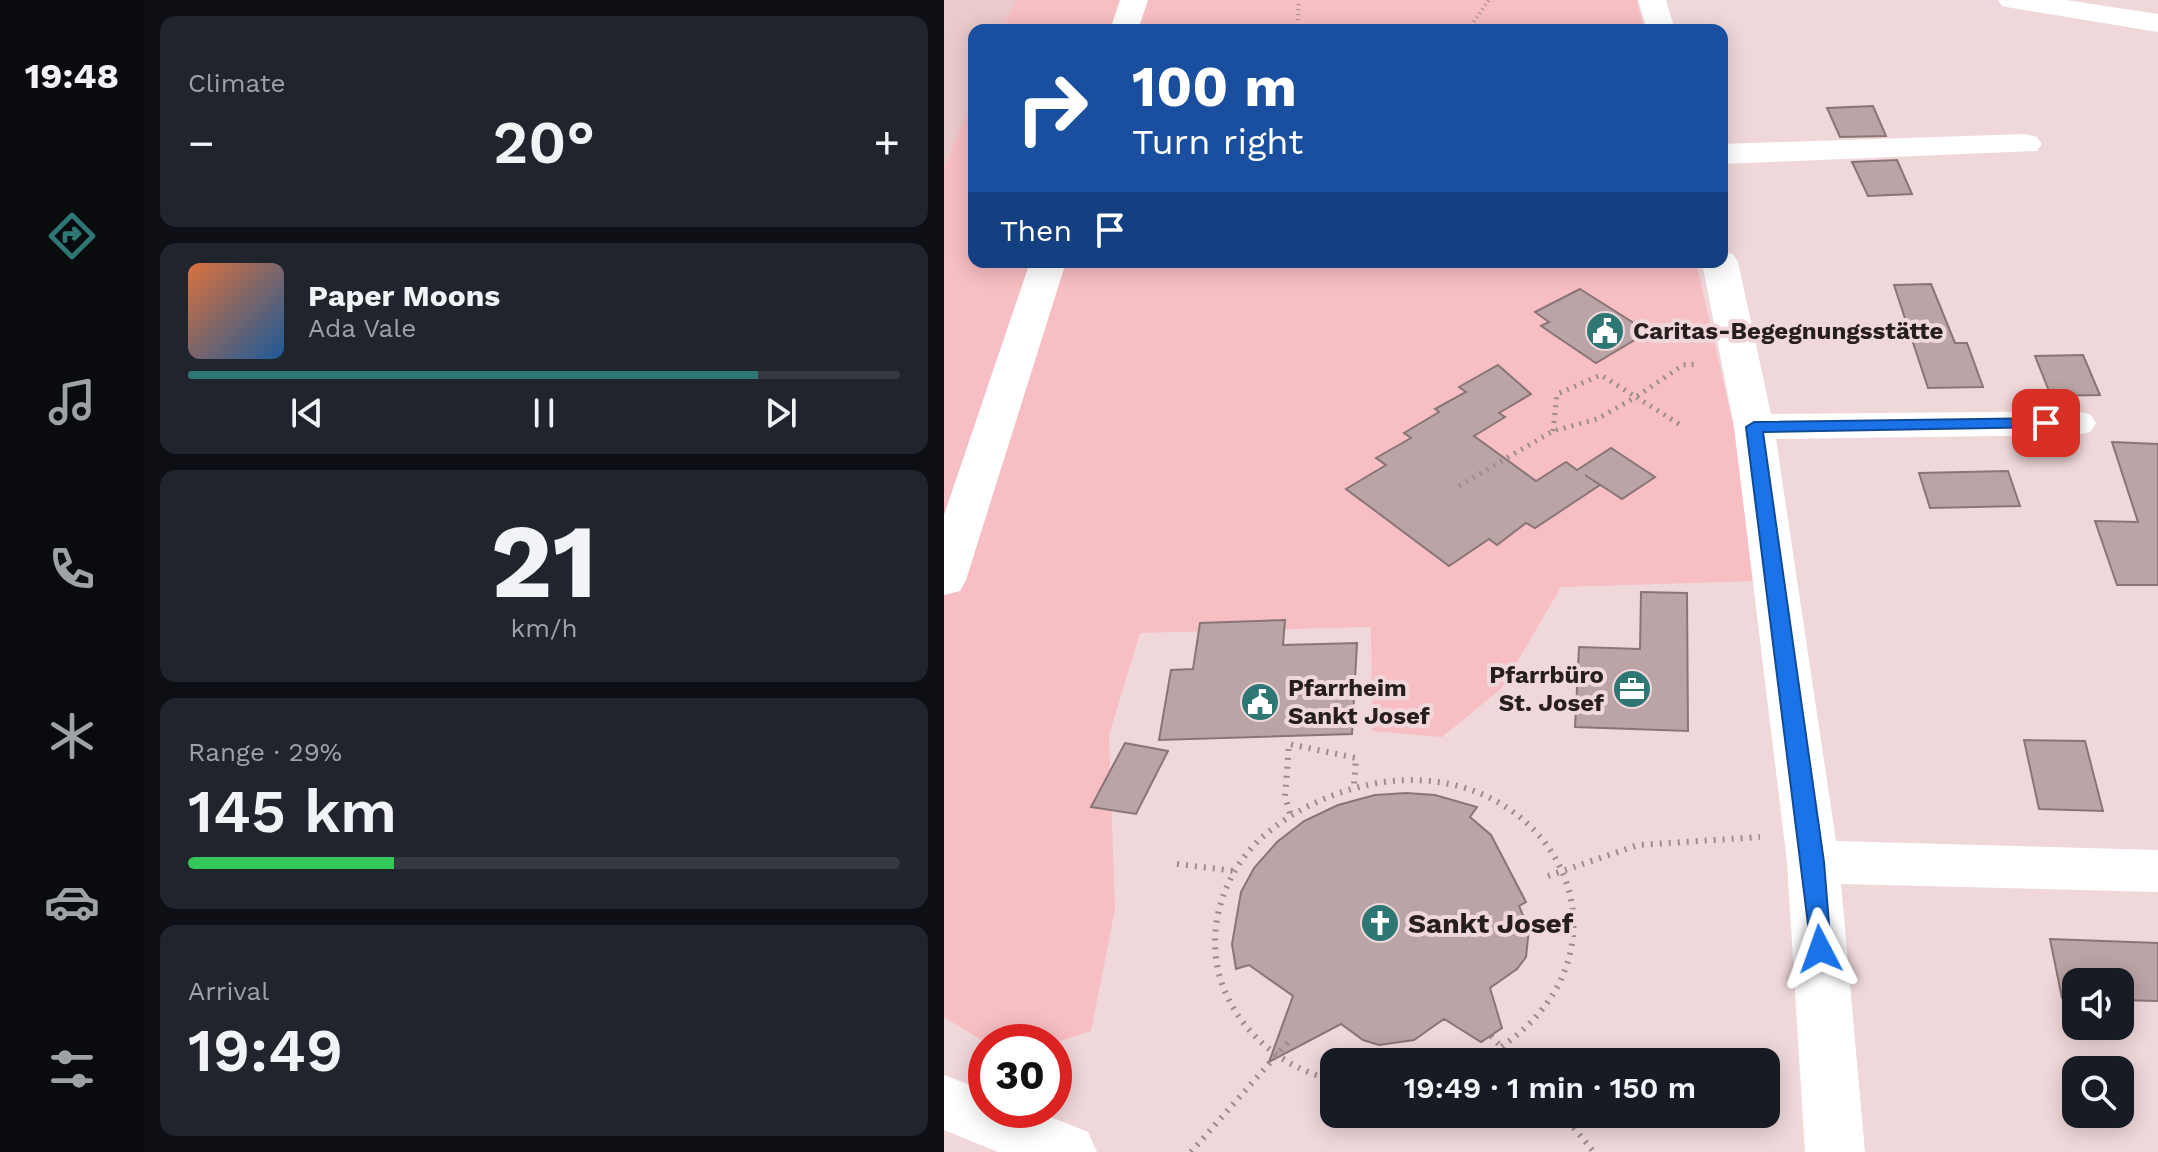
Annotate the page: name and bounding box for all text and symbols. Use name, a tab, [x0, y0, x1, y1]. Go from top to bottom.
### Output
text: 100 m	[1132, 54, 1297, 120]
text: 19:48	[25, 55, 119, 97]
icon: right	[1000, 56, 1104, 160]
text: Climate	[188, 68, 286, 98]
text: 20°	[493, 107, 595, 178]
text: −	[188, 117, 215, 169]
text: +	[873, 117, 900, 169]
text: Turn right	[1132, 121, 1303, 163]
icon: directions	[44, 208, 100, 264]
icon: arrive	[1088, 208, 1132, 252]
text: Then	[1000, 213, 1072, 248]
text: Paper Moons	[308, 278, 500, 313]
public building icon: Caritas-Begegnungsstätte	[1584, 310, 1626, 352]
text: Ada Vale	[308, 313, 416, 343]
place label: Caritas-Begegnungsstätte	[1633, 317, 1944, 345]
icon: music	[44, 374, 100, 430]
pin	[2012, 389, 2080, 457]
icon: previous	[285, 391, 329, 435]
icon: pause	[522, 391, 566, 435]
icon: next	[759, 391, 803, 435]
icon: arrive	[2024, 401, 2068, 445]
text: 21	[491, 500, 597, 622]
icon: phone	[44, 541, 100, 597]
text: km/h	[511, 613, 577, 643]
place label: Pfarrbüro St. Josef	[1489, 661, 1604, 717]
office icon: Pfarrbüro St. Josef	[1611, 668, 1653, 710]
place label: Pfarrheim Sankt Josef	[1288, 674, 1430, 730]
public building icon: Pfarrheim Sankt Josef	[1239, 681, 1281, 723]
icon: climate	[44, 708, 100, 764]
text: Range · 29%	[188, 737, 342, 767]
text: 145 km	[188, 776, 397, 847]
icon: car	[44, 874, 100, 930]
church icon: Sankt Josef	[1359, 902, 1401, 944]
place label: Sankt Josef	[1408, 907, 1574, 940]
position arrow	[1778, 907, 1862, 991]
map controls	[2062, 968, 2134, 1128]
button: sound	[2062, 968, 2134, 1040]
text: Arrival	[188, 976, 269, 1006]
text: 19:49	[188, 1015, 343, 1086]
speed limit sign: 30	[968, 1024, 1072, 1128]
icon: filters	[44, 1041, 100, 1097]
button: search	[2062, 1056, 2134, 1128]
text: 19:49 · 1 min · 150 m	[1404, 1070, 1696, 1105]

